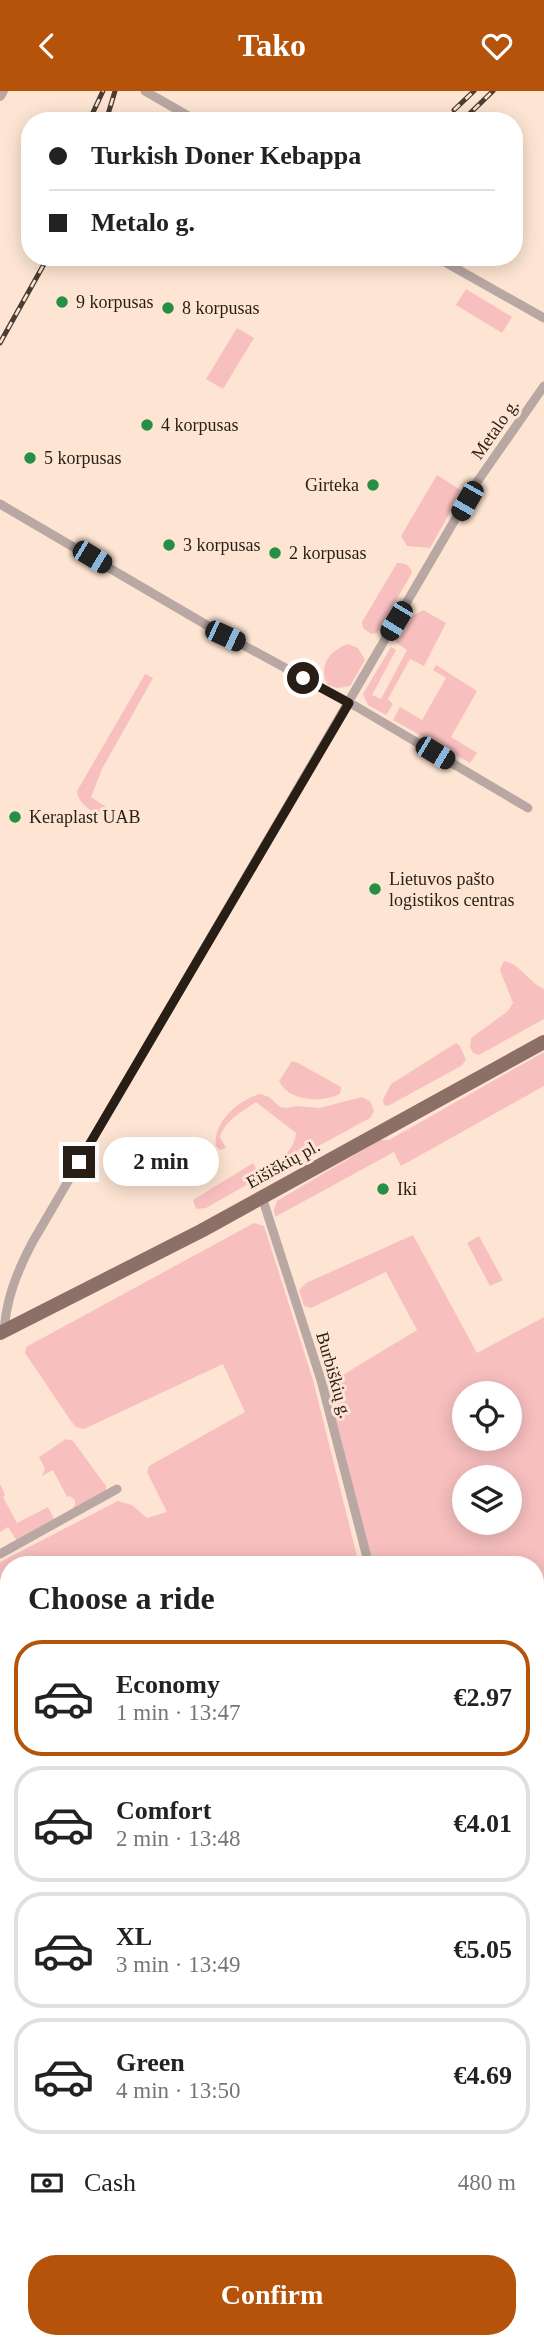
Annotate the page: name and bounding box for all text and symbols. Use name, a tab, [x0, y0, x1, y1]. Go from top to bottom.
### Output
icon: back	[28, 27, 66, 65]
text: Tako	[238, 27, 306, 63]
icon: heart	[478, 27, 516, 65]
text: Turkish Doner Kebappa	[91, 141, 361, 170]
text: Metalo g.	[91, 208, 195, 237]
place label: 9 korpusas	[76, 292, 154, 312]
marker: 9 korpusas	[54, 294, 70, 310]
place label: 8 korpusas	[182, 298, 260, 318]
marker: 8 korpusas	[160, 300, 176, 316]
street label: Metalo g.	[467, 395, 523, 463]
place label: 4 korpusas	[161, 415, 239, 435]
marker: 4 korpusas	[139, 417, 155, 433]
place label: 5 korpusas	[44, 448, 122, 468]
marker: 5 korpusas	[22, 450, 38, 466]
place label: Girteka	[305, 475, 359, 495]
marker: Girteka	[365, 477, 381, 493]
car	[448, 478, 487, 524]
place label: 3 korpusas	[183, 535, 261, 555]
car	[69, 537, 116, 577]
marker: 3 korpusas	[161, 537, 177, 553]
place label: 2 korpusas	[289, 543, 367, 563]
marker: 2 korpusas	[267, 545, 283, 561]
car	[377, 598, 416, 644]
car	[202, 618, 249, 654]
route start	[287, 662, 319, 694]
car	[412, 733, 459, 773]
place label: Keraplast UAB	[29, 807, 140, 827]
marker: Keraplast UAB	[7, 809, 23, 825]
place label: Lietuvos pašto logistikos centras	[389, 869, 514, 910]
marker: Lietuvos pašto logistikos centras	[367, 881, 383, 897]
street label: Eišiškių pl.	[243, 1136, 323, 1192]
callout: 2 min	[104, 1137, 219, 1187]
route end	[63, 1146, 95, 1178]
text: 2 min	[133, 1149, 189, 1174]
place label: Iki	[397, 1179, 417, 1199]
marker: Iki	[375, 1181, 391, 1197]
street label: Burbiškių g.	[312, 1329, 356, 1421]
map controls	[452, 1381, 522, 1535]
button: locate	[452, 1381, 522, 1451]
button: layers	[452, 1465, 522, 1535]
text: Choose a ride	[28, 1580, 215, 1616]
icon: car	[32, 1667, 95, 1730]
text: Economy	[116, 1670, 220, 1699]
text: €2.97	[454, 1683, 512, 1712]
text: 1 min · 13:47	[116, 1700, 241, 1725]
icon: car	[32, 1793, 95, 1856]
text: Comfort	[116, 1796, 211, 1825]
text: €4.01	[454, 1809, 512, 1838]
text: 2 min · 13:48	[116, 1826, 241, 1851]
icon: car	[32, 1919, 95, 1982]
text: XL	[116, 1922, 152, 1951]
text: €5.05	[454, 1935, 512, 1964]
text: 3 min · 13:49	[116, 1952, 241, 1977]
icon: car	[32, 2045, 95, 2108]
text: Green	[116, 2048, 185, 2077]
text: €4.69	[454, 2061, 512, 2090]
text: 4 min · 13:50	[116, 2078, 241, 2103]
icon: cash	[28, 2164, 66, 2202]
text: Cash	[84, 2168, 136, 2197]
text: 480 m	[458, 2170, 516, 2195]
button: Confirm	[28, 2255, 516, 2335]

